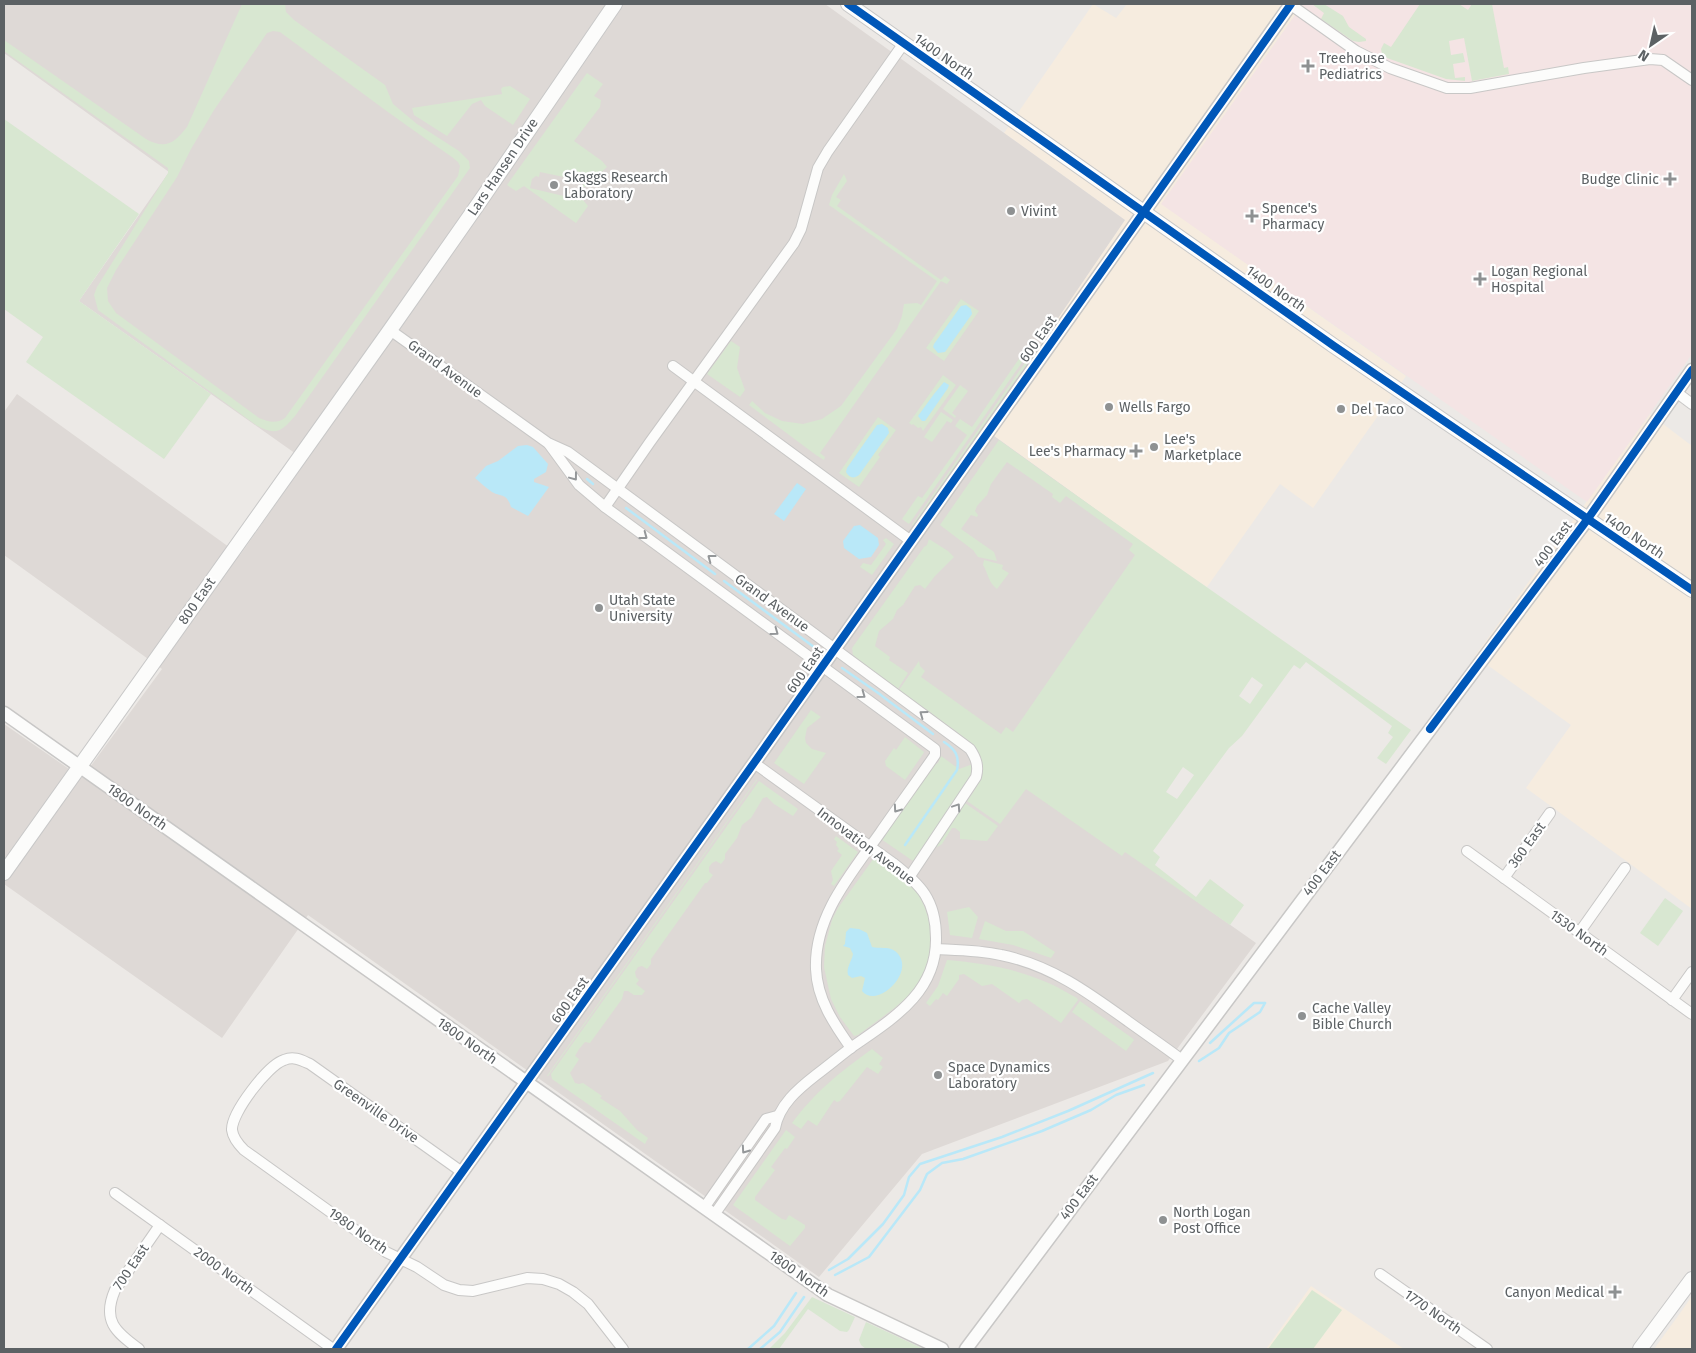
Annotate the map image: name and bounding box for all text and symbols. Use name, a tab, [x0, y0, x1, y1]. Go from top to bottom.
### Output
north arrow	[1626, 20, 1676, 70]
street label: 1400 North	[911, 30, 977, 84]
text: N	[1635, 46, 1653, 65]
place label: Treehouse Pediatrics	[1319, 50, 1385, 83]
marker: Treehouse Pediatrics	[1301, 59, 1315, 73]
street label: Lars Hansen Drive	[464, 115, 542, 219]
place label: Skaggs Research Laboratory	[564, 169, 668, 202]
place label: Budge Clinic	[1581, 171, 1659, 188]
marker: Budge Clinic	[1663, 172, 1677, 186]
marker: Skaggs Research Laboratory	[548, 179, 560, 191]
place label: Spence's Pharmacy	[1262, 200, 1324, 233]
place label: Vivint	[1021, 203, 1058, 220]
marker: Vivint	[1005, 205, 1017, 217]
marker: Spence's Pharmacy	[1246, 210, 1258, 222]
street label: 1400 North	[1243, 262, 1309, 316]
place label: Logan Regional Hospital	[1491, 263, 1587, 296]
marker: Logan Regional Hospital	[1473, 272, 1487, 286]
street label: 600 East	[1016, 312, 1061, 366]
street label: Grand Avenue	[404, 336, 486, 402]
place label: Wells Fargo	[1119, 399, 1191, 416]
marker: Wells Fargo	[1103, 401, 1115, 413]
place label: Del Taco	[1351, 401, 1404, 418]
marker: Del Taco	[1335, 403, 1347, 415]
place label: Lee's Marketplace	[1164, 431, 1242, 464]
marker: Lee's Marketplace	[1148, 441, 1160, 453]
place label: Lee's Pharmacy	[1029, 443, 1126, 460]
marker: Lee's Pharmacy	[1130, 445, 1142, 457]
one-way arrow	[568, 471, 577, 481]
street label: 1400 North	[1601, 510, 1667, 562]
street label: 400 East	[1530, 517, 1576, 570]
one-way arrow	[638, 530, 648, 539]
one-way arrow	[707, 555, 717, 564]
street label: Grand Avenue	[731, 570, 813, 636]
street label: 800 East	[175, 573, 220, 628]
place label: Utah State University	[609, 592, 675, 625]
marker: Utah State University	[593, 602, 605, 614]
one-way arrow	[769, 626, 779, 635]
street label: 600 East	[783, 643, 828, 697]
one-way arrow	[856, 689, 866, 698]
one-way arrow	[920, 710, 929, 720]
street label: 1800 North	[104, 780, 170, 834]
one-way arrow	[894, 803, 903, 812]
one-way arrow	[950, 803, 960, 812]
street label: Innovation Avenue	[814, 804, 918, 888]
street label: 360 East	[1505, 818, 1550, 871]
street label: 400 East	[1299, 846, 1345, 899]
street label: 1530 North	[1547, 906, 1611, 960]
street label: 600 East	[547, 973, 593, 1027]
place label: Cache Valley Bible Church	[1312, 1000, 1392, 1033]
marker: Cache Valley Bible Church	[1296, 1010, 1308, 1022]
street label: 1800 North	[434, 1014, 500, 1068]
place label: Space Dynamics Laboratory	[948, 1059, 1051, 1092]
marker: Space Dynamics Laboratory	[932, 1069, 944, 1081]
street label: Greenville Drive	[330, 1075, 422, 1147]
one-way arrow	[742, 1144, 751, 1154]
street label: 400 East	[1056, 1170, 1102, 1223]
street label: 1980 North	[325, 1204, 391, 1258]
place label: North Logan Post Office	[1173, 1204, 1251, 1237]
marker: North Logan Post Office	[1157, 1214, 1169, 1226]
street label: 700 East	[109, 1240, 153, 1293]
street label: 2000 North	[190, 1243, 258, 1299]
street label: 1800 North	[766, 1247, 832, 1301]
place label: Canyon Medical	[1505, 1284, 1604, 1301]
marker: Canyon Medical	[1608, 1285, 1622, 1299]
street label: 1770 North	[1401, 1286, 1465, 1338]

